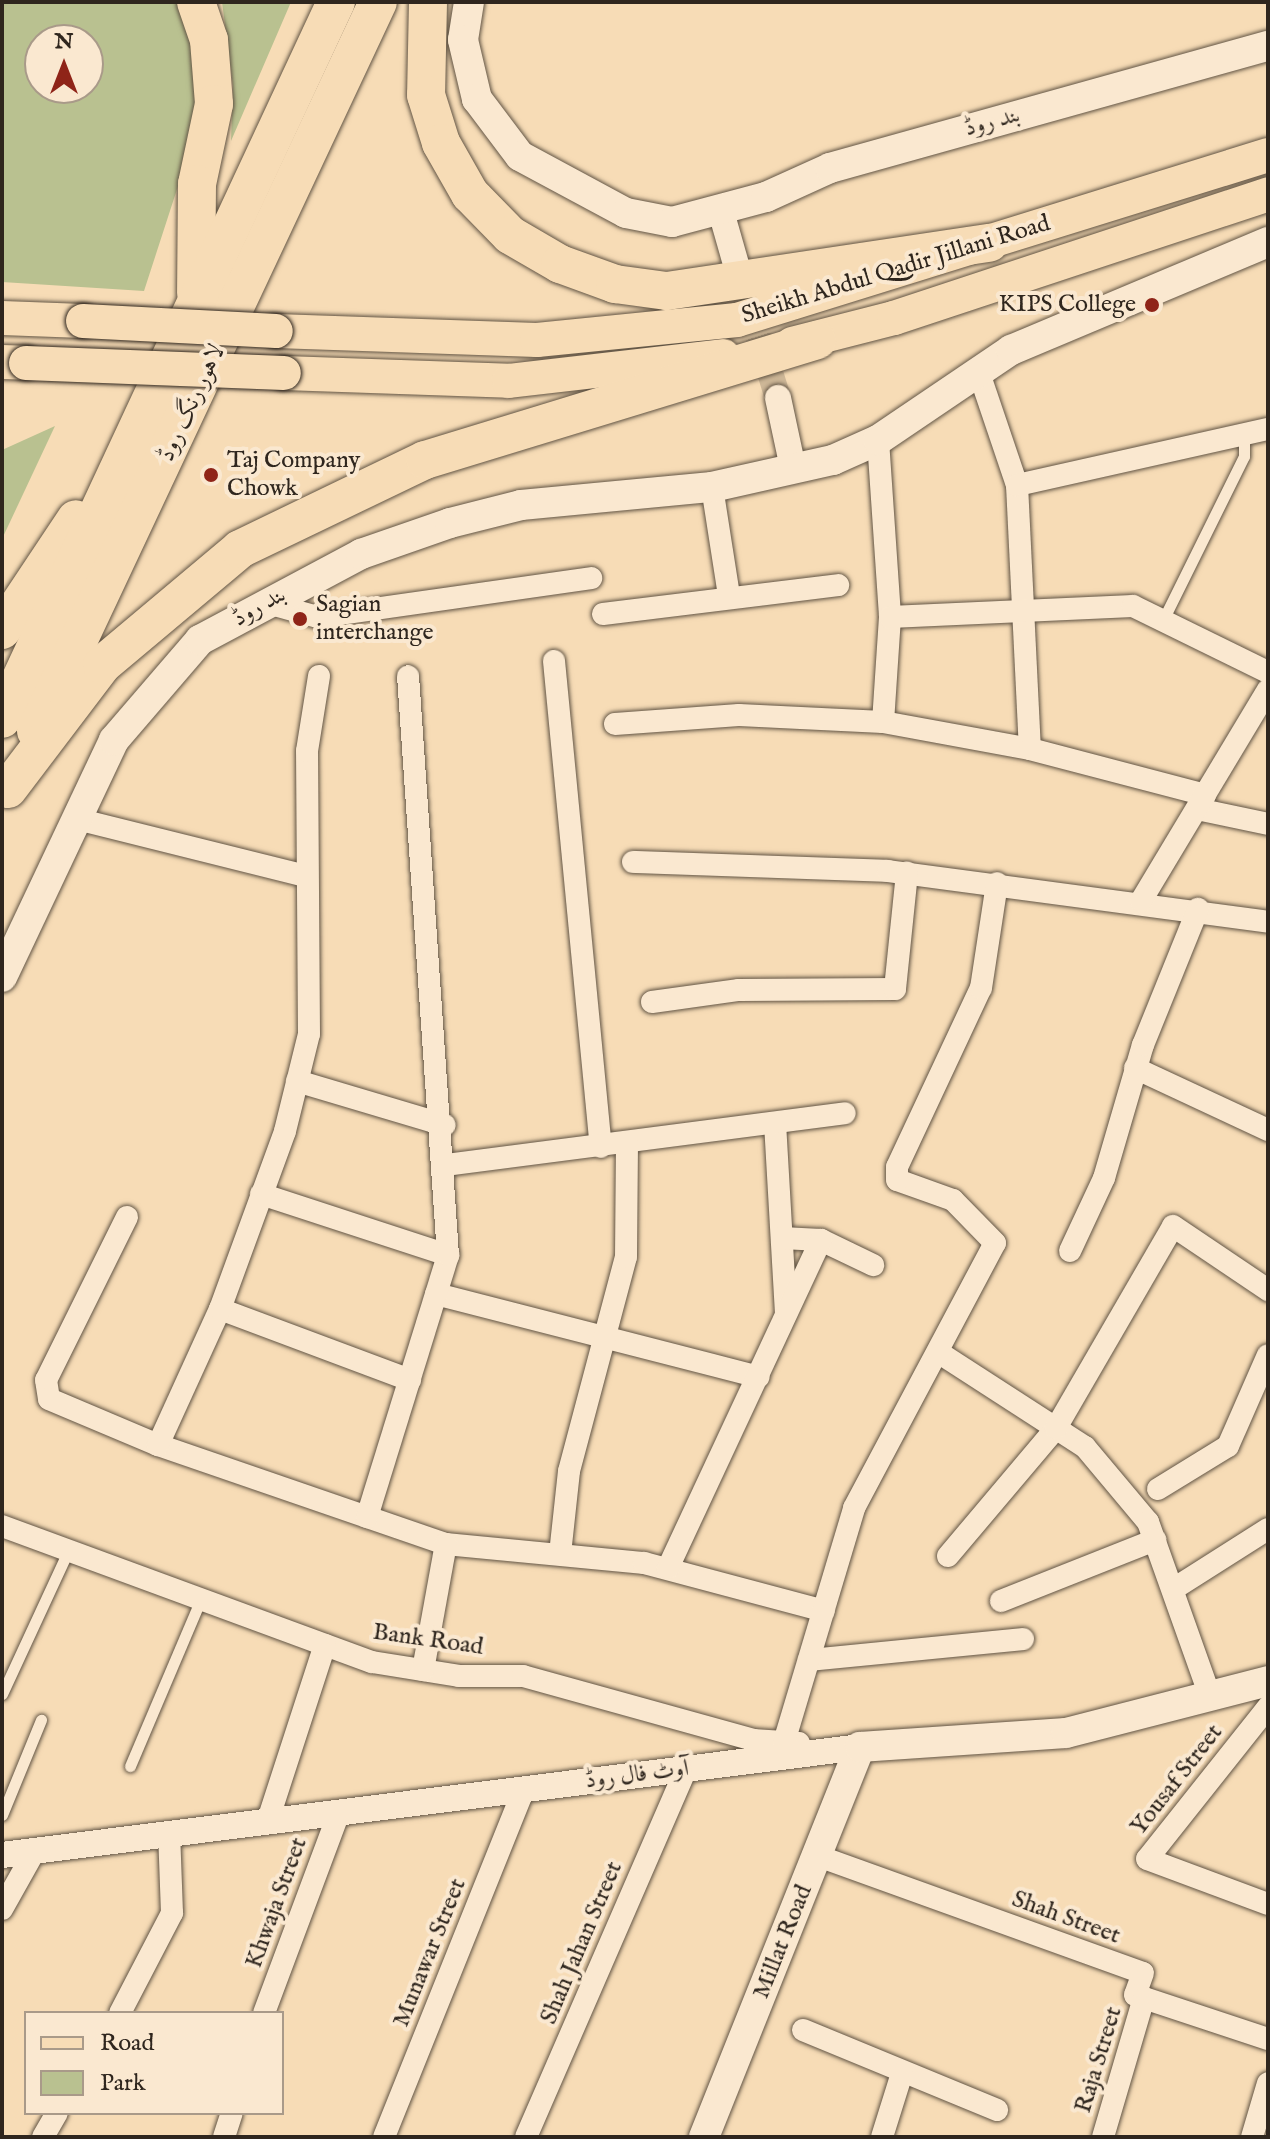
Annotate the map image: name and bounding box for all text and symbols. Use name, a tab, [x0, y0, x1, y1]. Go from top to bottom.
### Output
north arrow	[24, 24, 104, 104]
text: N	[54, 28, 74, 56]
street label: بند روڈ	[961, 100, 1023, 144]
street label: Sheikh Abdul Qadir Jillani Road	[738, 209, 1054, 331]
place label: KIPS College	[999, 291, 1136, 319]
marker: KIPS College	[1143, 296, 1161, 314]
street label: لاہور رنگ روڈ	[152, 340, 232, 466]
place label: Taj Company Chowk	[227, 447, 360, 503]
marker: Taj Company Chowk	[202, 466, 220, 484]
street label: بند روڈ	[227, 580, 291, 634]
place label: Sagian interchange	[316, 591, 433, 647]
marker: Sagian interchange	[291, 610, 309, 628]
street label: Bank Road	[371, 1618, 485, 1662]
street label: Yousaf Street	[1125, 1719, 1229, 1841]
street label: آوٹ فال روڈ	[583, 1754, 691, 1796]
street label: Khwaja Street	[240, 1834, 314, 1972]
street label: Shah Jahan Street	[535, 1857, 629, 2029]
street label: Munawar Street	[387, 1875, 473, 2031]
street label: Millat Road	[747, 1881, 819, 2003]
street label: Shah Street	[1008, 1885, 1124, 1951]
street label: Raja Street	[1069, 2003, 1129, 2117]
legend	[24, 2011, 284, 2115]
text: Road	[100, 2028, 154, 2059]
text: Park	[100, 2068, 146, 2099]

